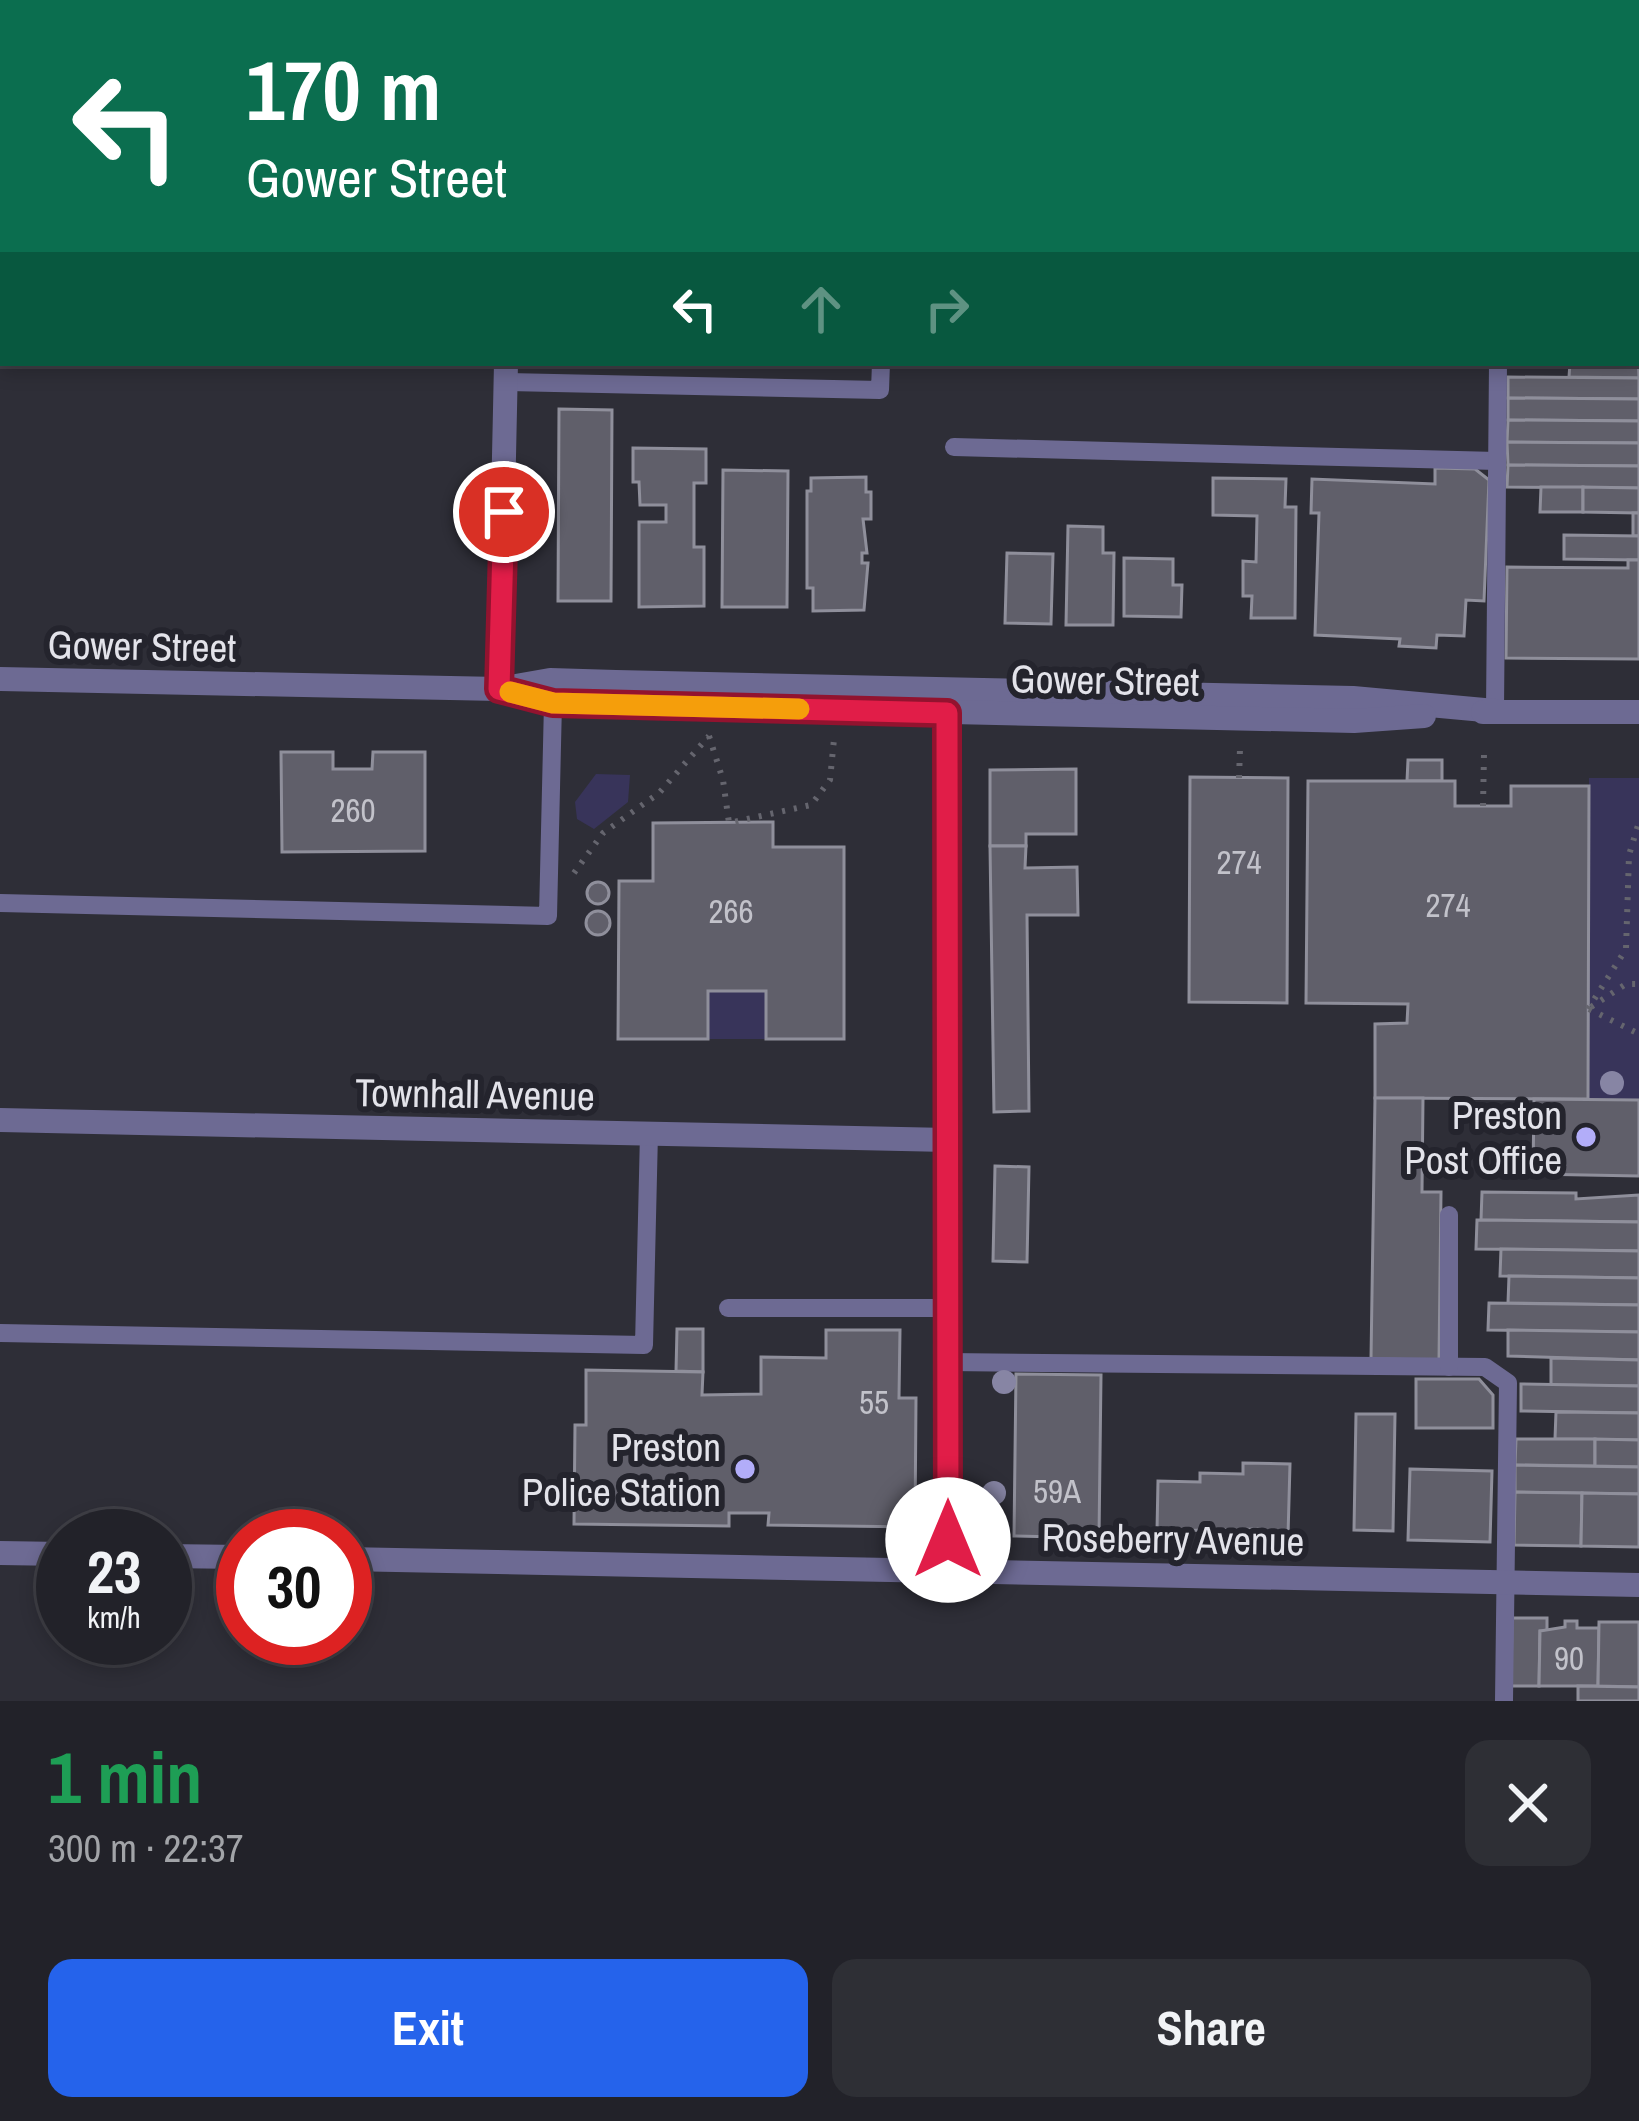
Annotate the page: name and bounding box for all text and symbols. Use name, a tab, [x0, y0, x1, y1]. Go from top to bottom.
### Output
text: 170 m	[246, 33, 441, 146]
icon: left	[48, 48, 204, 204]
text: Gower Street	[246, 141, 507, 214]
icon: left	[662, 276, 728, 342]
icon: ahead	[788, 276, 854, 342]
icon: right	[914, 276, 980, 342]
pin	[453, 461, 555, 563]
icon: arrive	[471, 479, 537, 545]
street label: Gower Street	[47, 618, 237, 674]
street label: Gower Street	[1010, 652, 1200, 708]
house number: 260	[330, 788, 376, 832]
house number: 274	[1216, 840, 1262, 884]
house number: 274	[1425, 883, 1471, 927]
house number: 266	[708, 889, 754, 933]
street label: Townhall Avenue	[355, 1066, 595, 1122]
place label: Preston Post Office	[1404, 1089, 1562, 1186]
marker: Preston Post Office	[1573, 1124, 1599, 1150]
house number: 55	[859, 1380, 889, 1424]
place label: Preston Police Station	[522, 1421, 721, 1518]
marker: Preston Police Station	[732, 1456, 758, 1482]
house number: 59A	[1033, 1469, 1082, 1513]
position arrow	[885, 1477, 1011, 1603]
speed limit sign: 30	[216, 1509, 372, 1665]
street label: Roseberry Avenue	[1041, 1511, 1305, 1567]
text: 23	[87, 1531, 141, 1612]
text: km/h	[87, 1597, 141, 1637]
house number: 90	[1554, 1636, 1584, 1680]
text: 1 min	[48, 1728, 202, 1825]
button: close	[1465, 1740, 1591, 1866]
text: 300 m · 22:37	[48, 1822, 244, 1874]
button: Exit	[48, 1959, 808, 2097]
button: Share	[832, 1959, 1591, 2097]

